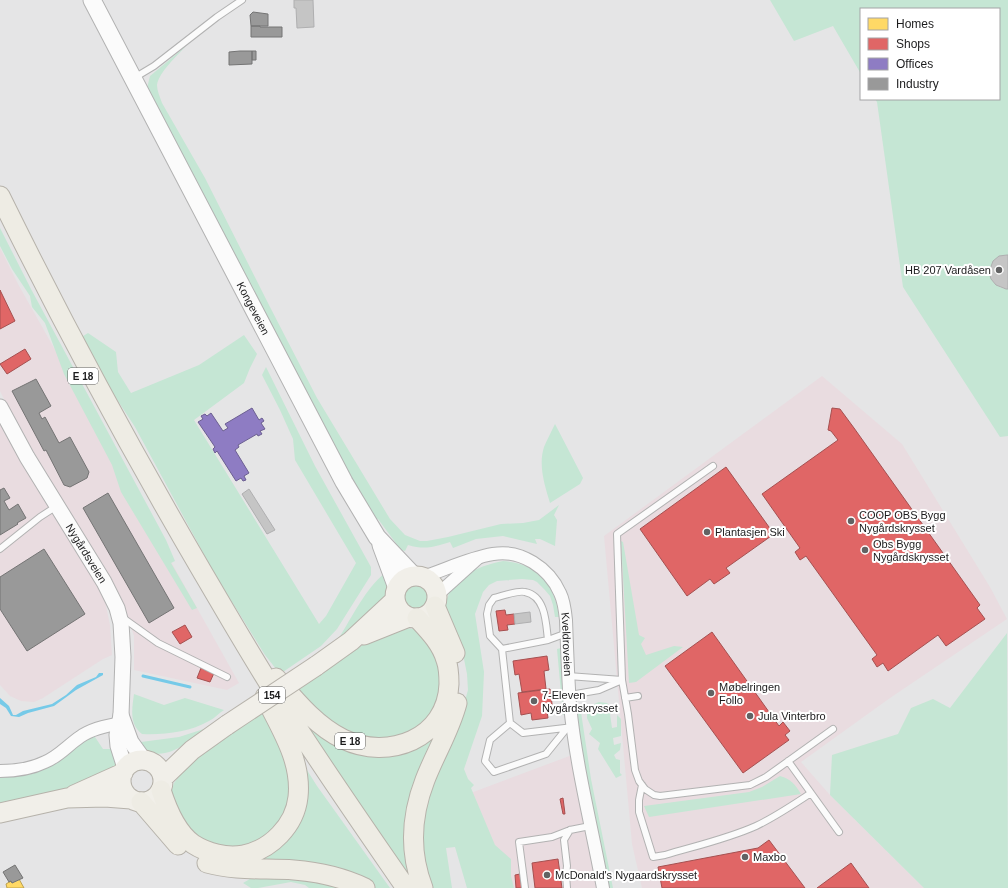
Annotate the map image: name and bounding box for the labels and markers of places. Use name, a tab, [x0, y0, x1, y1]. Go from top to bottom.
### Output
place label: HB 207 Vardåsen	[905, 264, 991, 276]
marker: HB 207 Vardåsen	[994, 265, 1004, 275]
place label: COOP OBS Bygg Nygårdskrysset	[859, 509, 946, 534]
marker: COOP OBS Bygg Nygårdskrysset	[846, 516, 856, 526]
place label: Plantasjen Ski	[715, 526, 785, 538]
marker: Plantasjen Ski	[702, 527, 712, 537]
place label: Obs Bygg Nygårdskrysset	[873, 538, 949, 563]
marker: Obs Bygg Nygårdskrysset	[860, 545, 870, 555]
place label: Møbelringen Follo	[719, 681, 780, 706]
marker: Møbelringen Follo	[706, 688, 716, 698]
place label: 7-Eleven Nygårdskrysset	[542, 689, 618, 714]
marker: 7-Eleven Nygårdskrysset	[529, 696, 539, 706]
place label: Jula Vinterbro	[758, 710, 826, 722]
marker: Jula Vinterbro	[745, 711, 755, 721]
place label: Maxbo	[753, 851, 786, 863]
marker: Maxbo	[740, 852, 750, 862]
place label: McDonald's Nygaardskrysset	[555, 869, 697, 881]
marker: McDonald's Nygaardskrysset	[542, 870, 552, 880]

